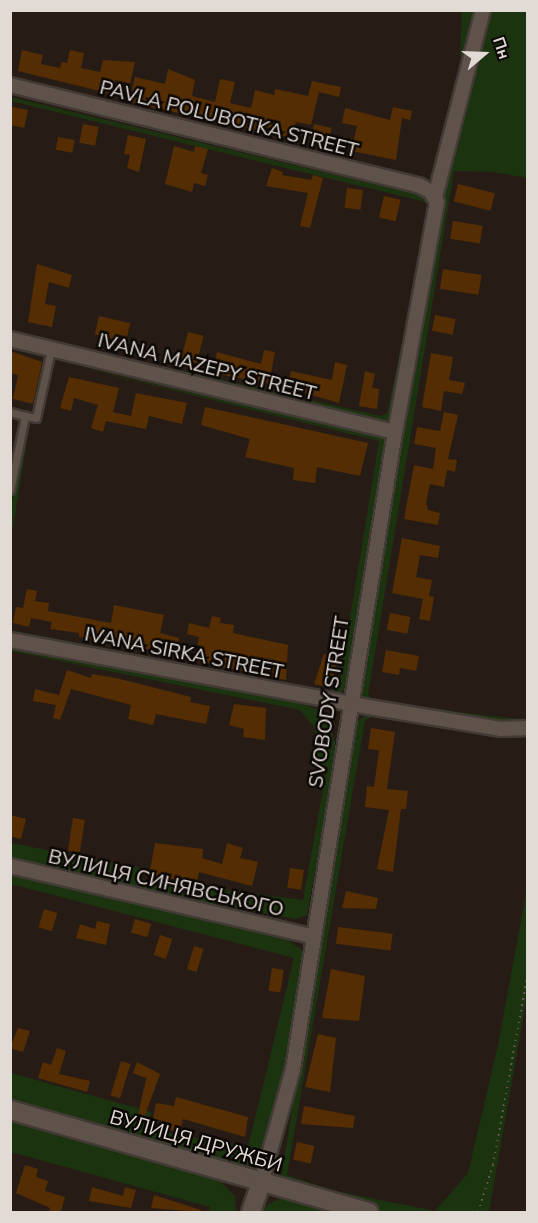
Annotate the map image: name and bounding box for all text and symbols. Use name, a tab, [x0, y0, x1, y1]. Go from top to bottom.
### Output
north arrow	[454, 24, 514, 84]
text: Пн	[487, 34, 515, 62]
street label: PAVLA POLUBOTKA STREET	[97, 75, 361, 163]
street label: IVANA MAZEPY STREET	[95, 328, 319, 406]
street label: SVOBODY STREET	[304, 615, 354, 789]
street label: IVANA SIRKA STREET	[83, 622, 285, 684]
street label: ВУЛИЦЯ СИНЯВСЬКОГО	[46, 844, 286, 922]
street label: ВУЛИЦЯ ДРУЖБИ	[107, 1105, 285, 1177]

